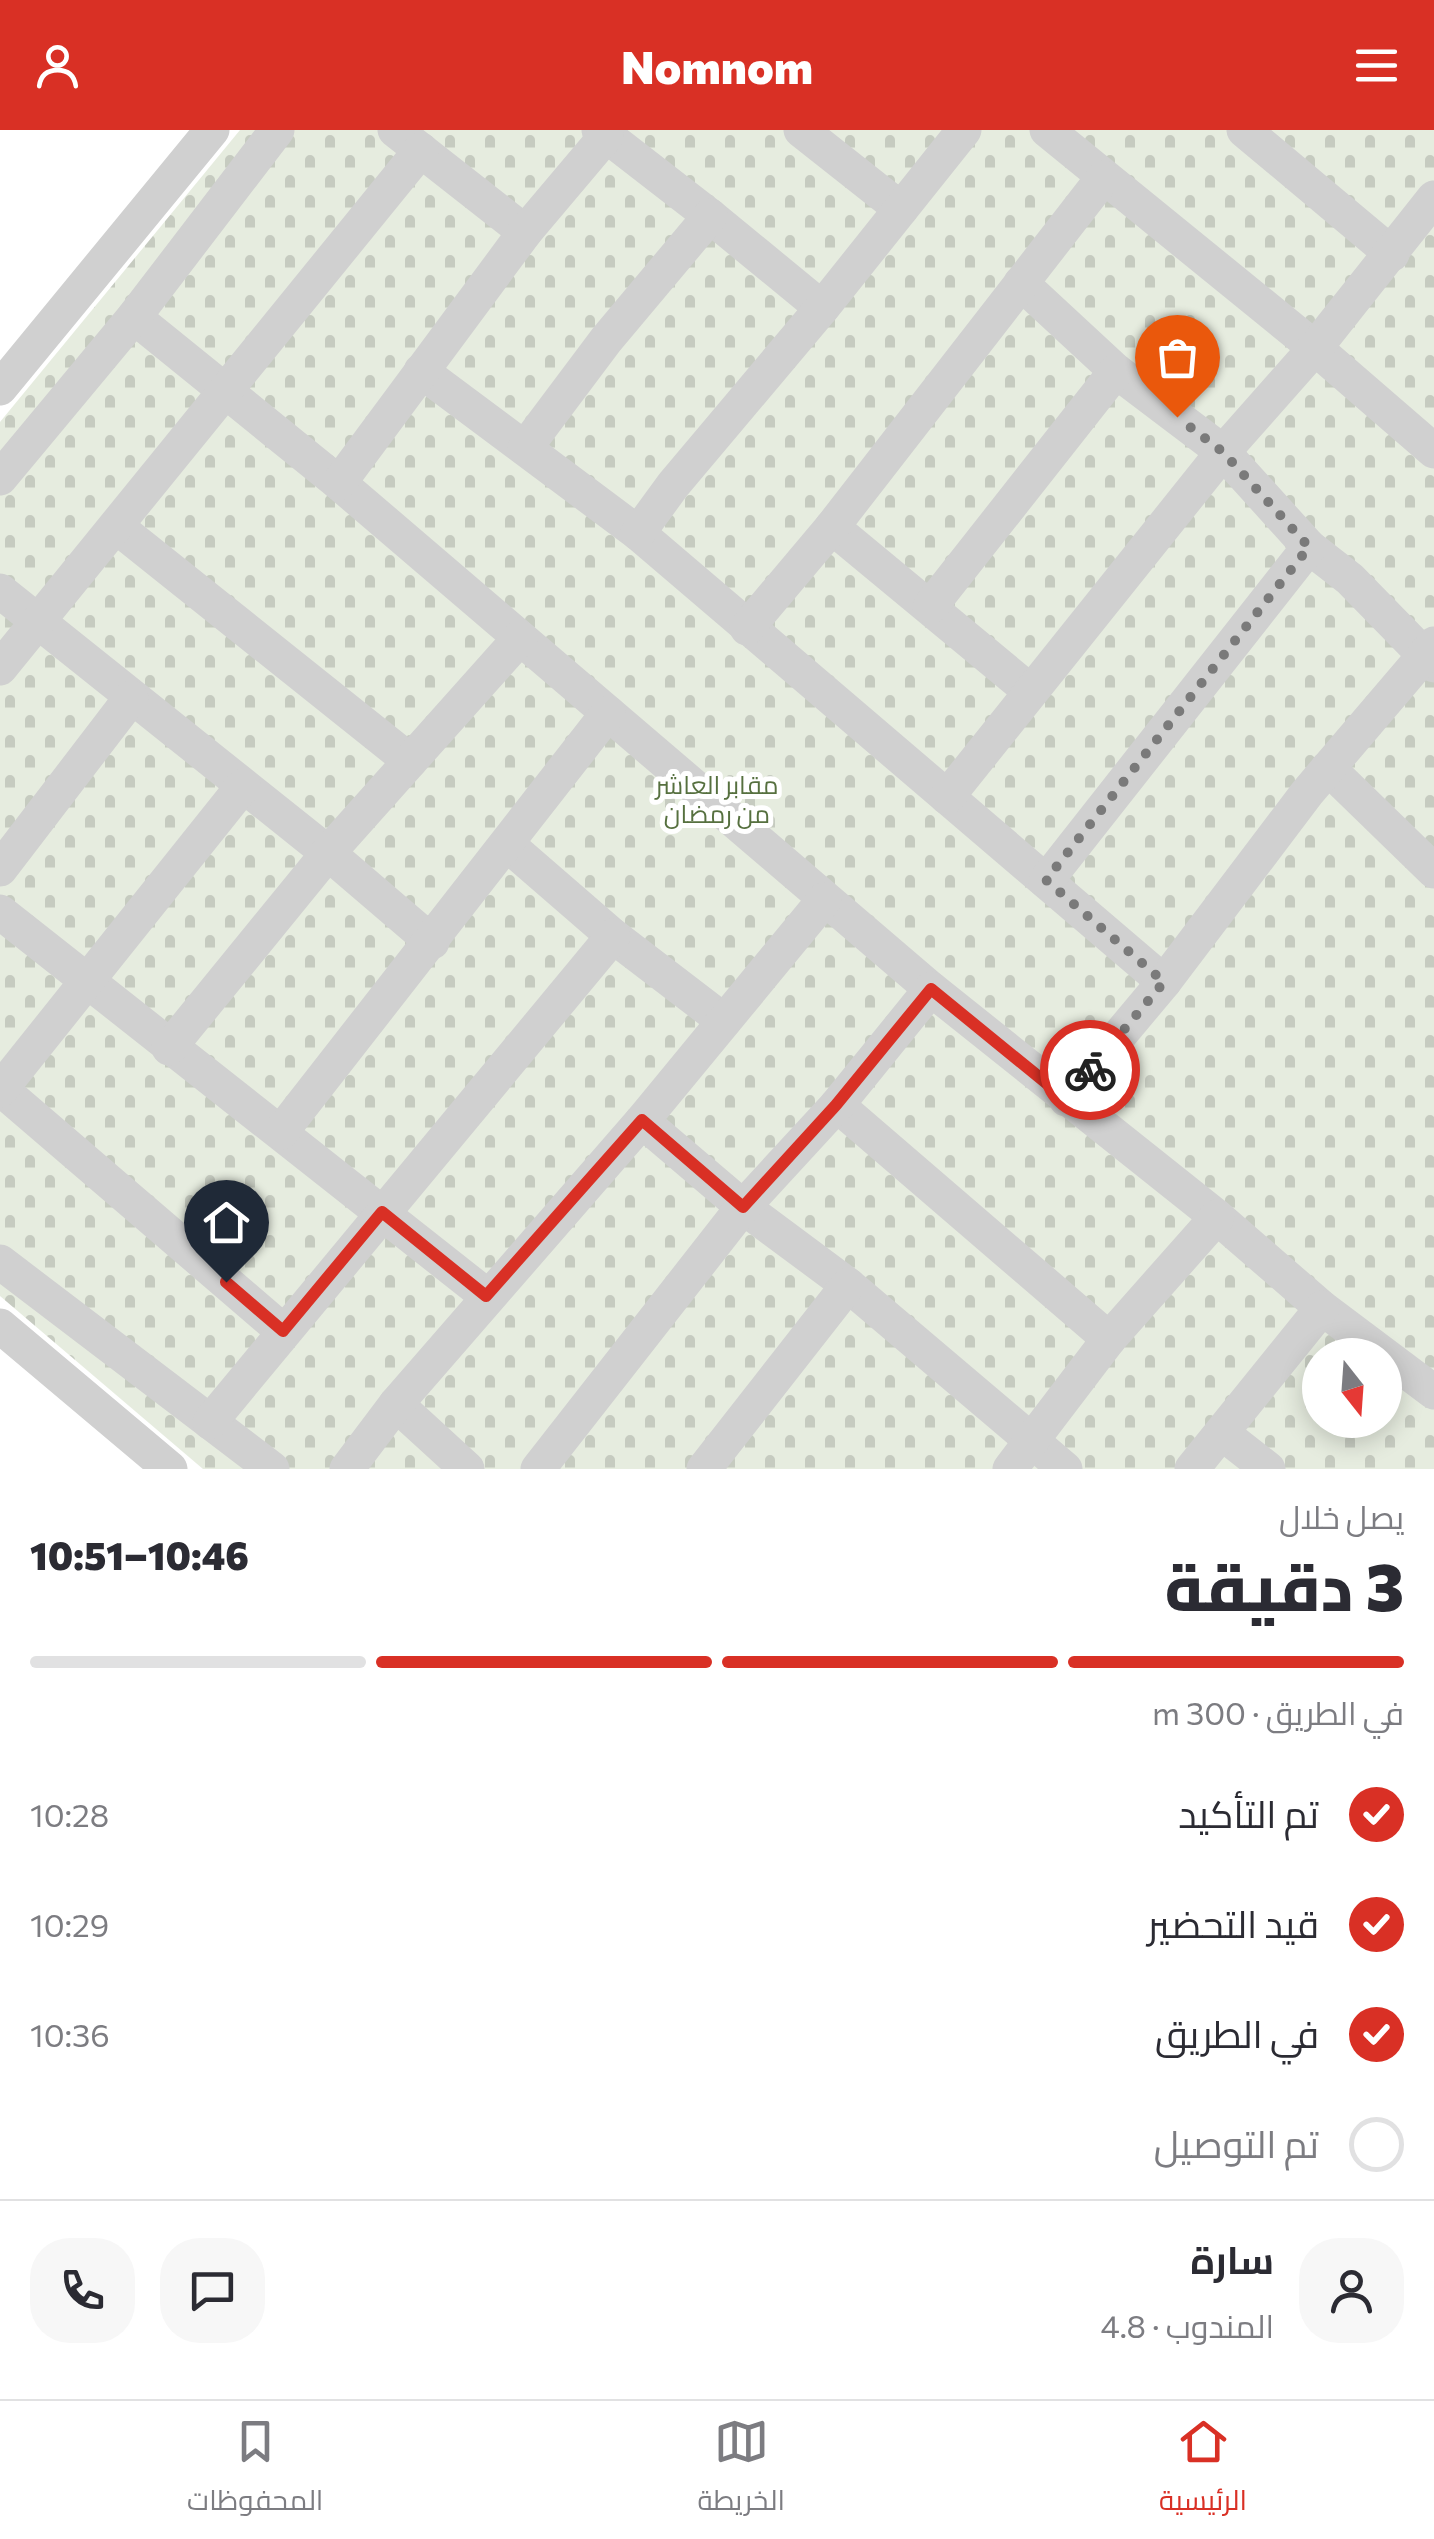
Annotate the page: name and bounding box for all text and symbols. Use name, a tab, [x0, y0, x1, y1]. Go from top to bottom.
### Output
icon: person	[30, 38, 85, 93]
text: Nomnom	[621, 38, 813, 93]
icon: menu	[1349, 38, 1404, 93]
pin	[1135, 315, 1220, 418]
icon: bag	[1150, 330, 1205, 385]
park label: مقابر العاشر من رمضان	[654, 769, 779, 829]
courier	[1040, 1020, 1140, 1120]
icon: bike	[1063, 1043, 1118, 1098]
pin	[184, 1180, 269, 1283]
icon: home	[199, 1195, 254, 1250]
north arrow	[1302, 1338, 1402, 1438]
map controls	[1302, 1338, 1402, 1438]
text: يصل خلال	[1279, 1496, 1404, 1536]
text: 10:46–10:51	[30, 1531, 249, 1578]
text: 3 دقيقة	[1165, 1545, 1404, 1624]
text: في الطريق · 300 m	[1152, 1692, 1404, 1732]
icon: check	[1349, 1787, 1404, 1842]
text: تم التأكيد	[1178, 1789, 1319, 1836]
text: 10:28	[30, 1794, 109, 1834]
icon: check	[1349, 1897, 1404, 1952]
text: قيد التحضير	[1147, 1899, 1319, 1946]
text: 10:29	[30, 1904, 109, 1944]
icon: check	[1349, 2007, 1404, 2062]
text: في الطريق	[1155, 2009, 1319, 2056]
text: 10:36	[30, 2014, 110, 2054]
text: تم التوصيل	[1154, 2119, 1319, 2166]
text: سارة	[1191, 2235, 1274, 2282]
button: phone	[30, 2238, 135, 2343]
button: chat	[160, 2238, 265, 2343]
button: person	[1299, 2238, 1404, 2343]
text: المندوب · 4.8	[1101, 2305, 1274, 2345]
tab: المحفوظات	[187, 2414, 323, 2526]
tab: الخريطة	[698, 2414, 785, 2526]
tab: الرئيسية	[1159, 2414, 1247, 2526]

